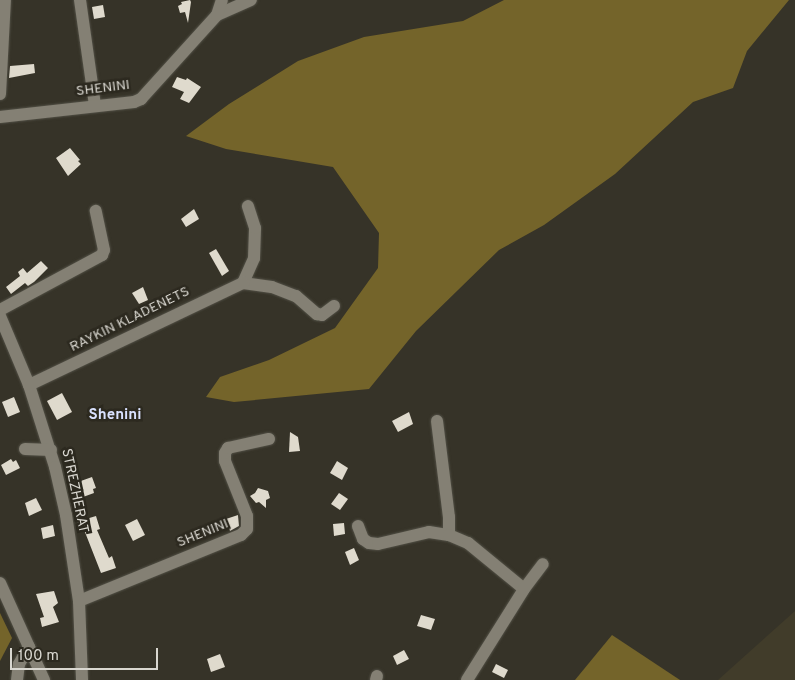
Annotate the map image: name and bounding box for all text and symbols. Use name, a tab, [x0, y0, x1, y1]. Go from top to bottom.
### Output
street label: SHENINI	[75, 77, 131, 101]
street label: RAYKIN KLADENETS	[67, 284, 193, 356]
district label: Shenini	[89, 407, 141, 425]
street label: STREZHERAT	[57, 447, 91, 535]
street label: SHENINI	[175, 516, 231, 552]
scale bar	[12, 638, 160, 670]
text: 100 m	[18, 647, 59, 666]

